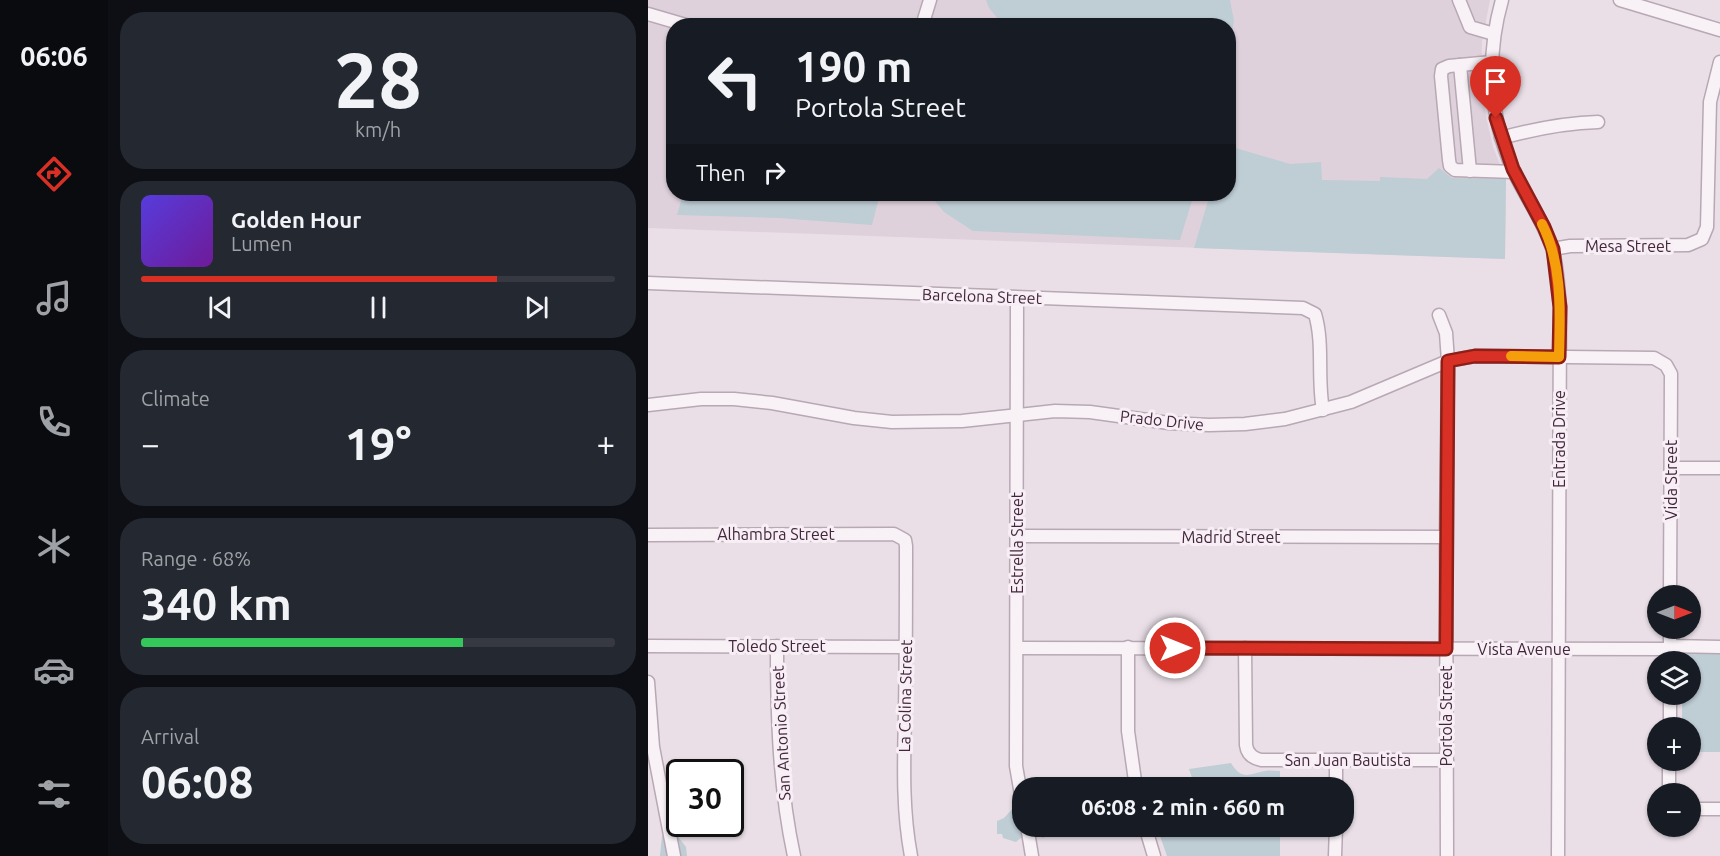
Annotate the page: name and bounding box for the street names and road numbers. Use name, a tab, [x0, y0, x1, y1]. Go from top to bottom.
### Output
street label: Mesa Street	[1585, 237, 1672, 255]
street label: Barcelona Street	[922, 285, 1043, 307]
street label: Entrada Drive	[1550, 390, 1568, 488]
street label: Prado Drive	[1119, 407, 1205, 433]
street label: Vida Street	[1662, 439, 1680, 520]
street label: Estrella Street	[1008, 491, 1026, 594]
street label: Alhambra Street	[717, 525, 836, 543]
street label: Madrid Street	[1181, 528, 1281, 546]
street label: Toledo Street	[728, 637, 826, 655]
street label: La Colina Street	[895, 639, 915, 753]
street label: Vista Avenue	[1477, 640, 1571, 658]
street label: San Antonio Street	[768, 664, 794, 801]
street label: Portola Street	[1437, 665, 1455, 767]
street label: San Juan Bautista	[1285, 751, 1411, 769]

